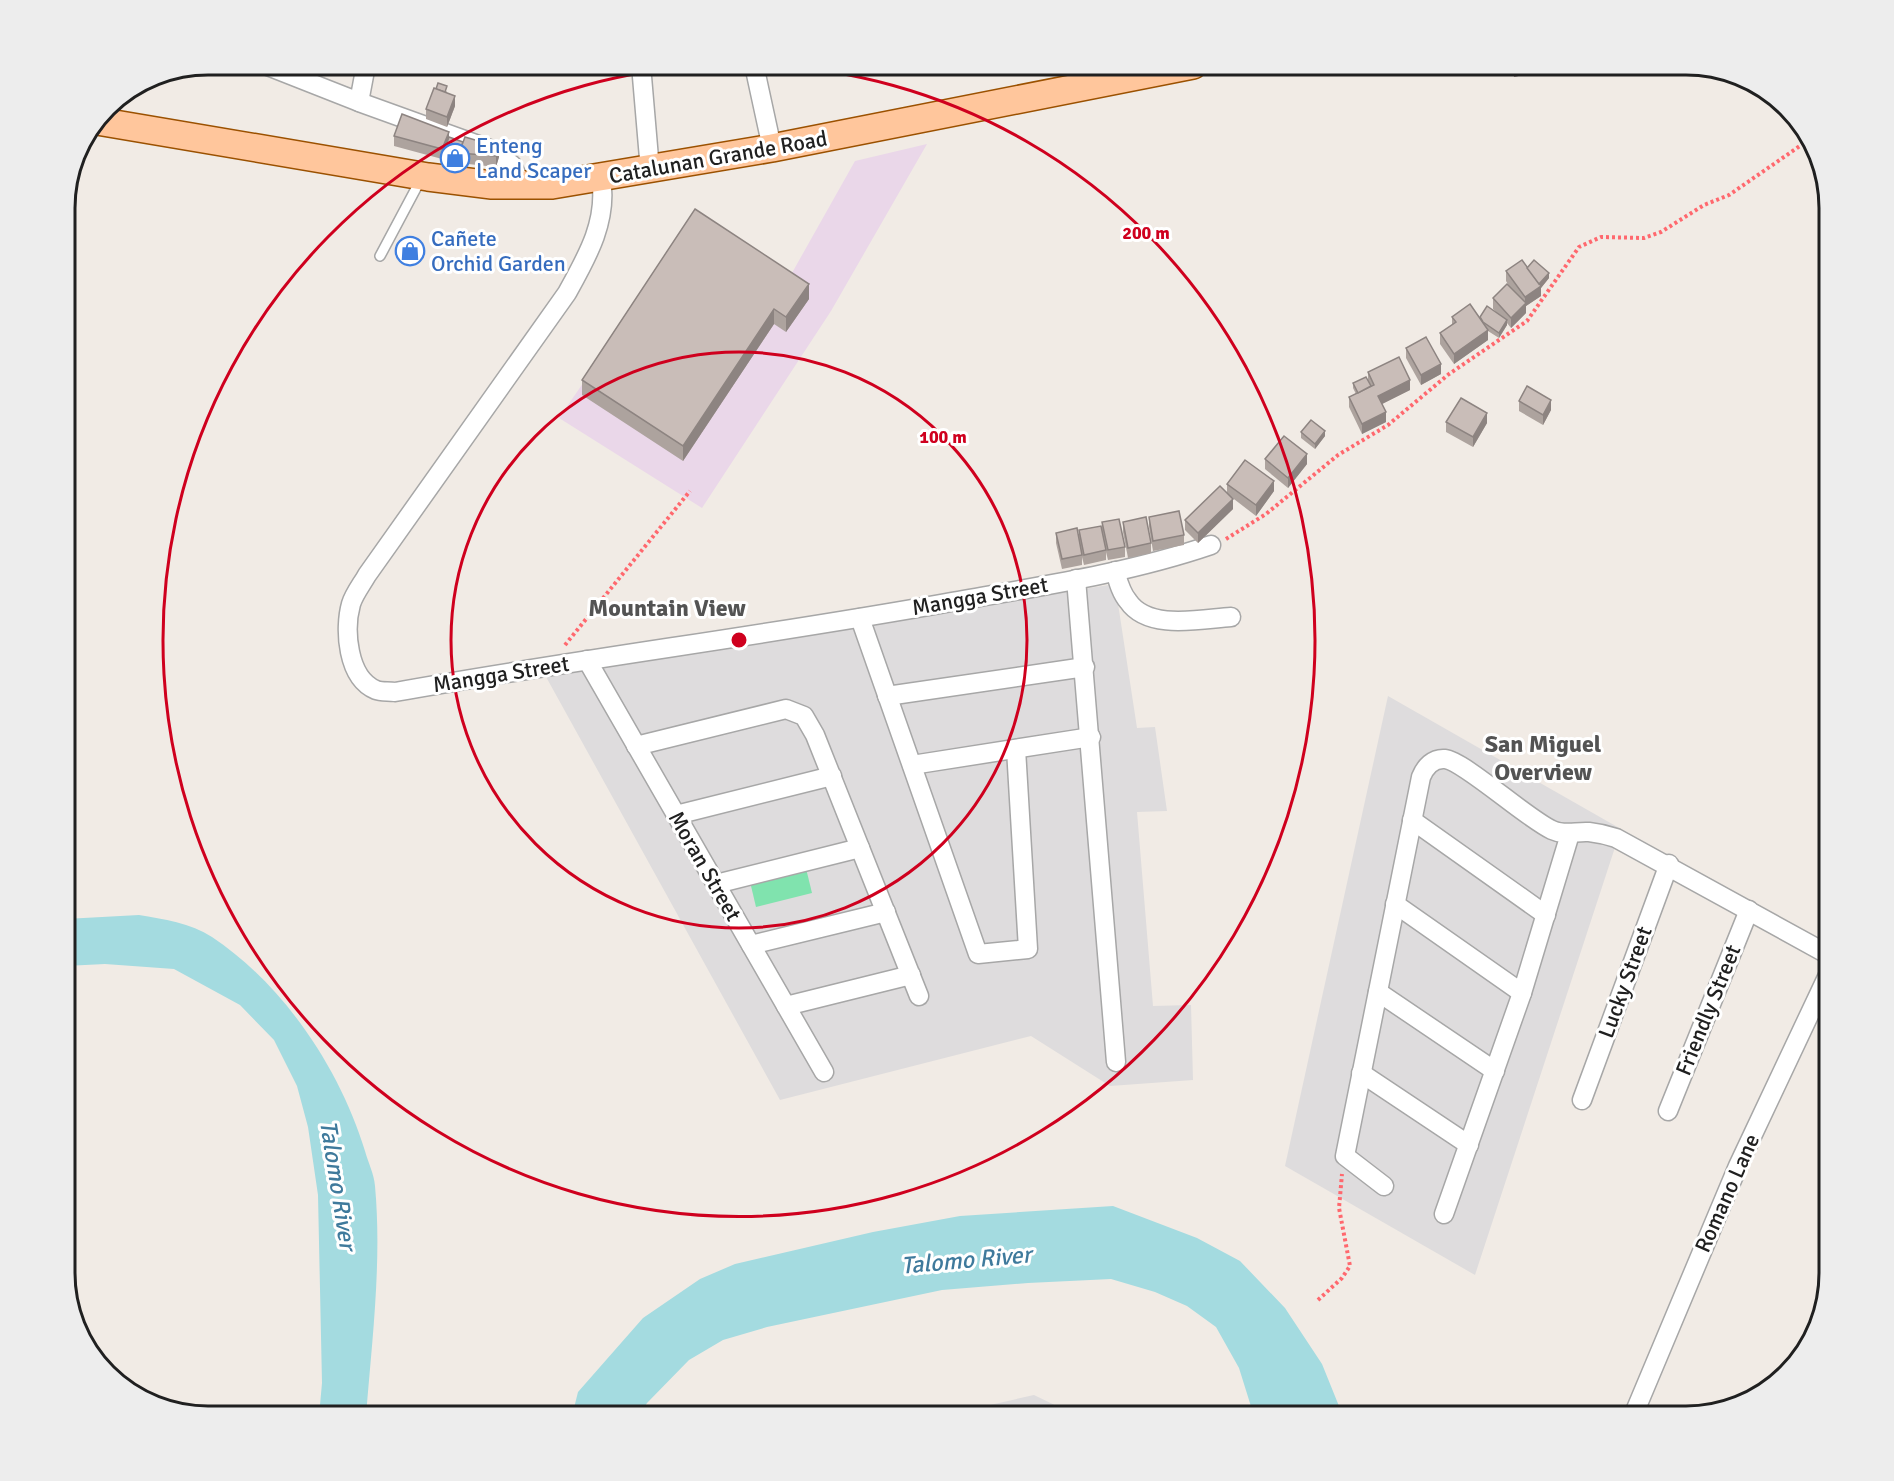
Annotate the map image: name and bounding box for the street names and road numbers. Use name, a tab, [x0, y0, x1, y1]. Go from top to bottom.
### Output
street label: Catalunan Grande Road	[607, 125, 829, 189]
street label: Mangga Street	[910, 571, 1050, 621]
street label: Mangga Street	[431, 650, 571, 698]
street label: Moran Street	[663, 806, 747, 926]
street label: Lucky Street	[1592, 922, 1658, 1041]
street label: Friendly Street	[1669, 940, 1747, 1079]
street label: Romano Lane	[1689, 1130, 1765, 1256]

